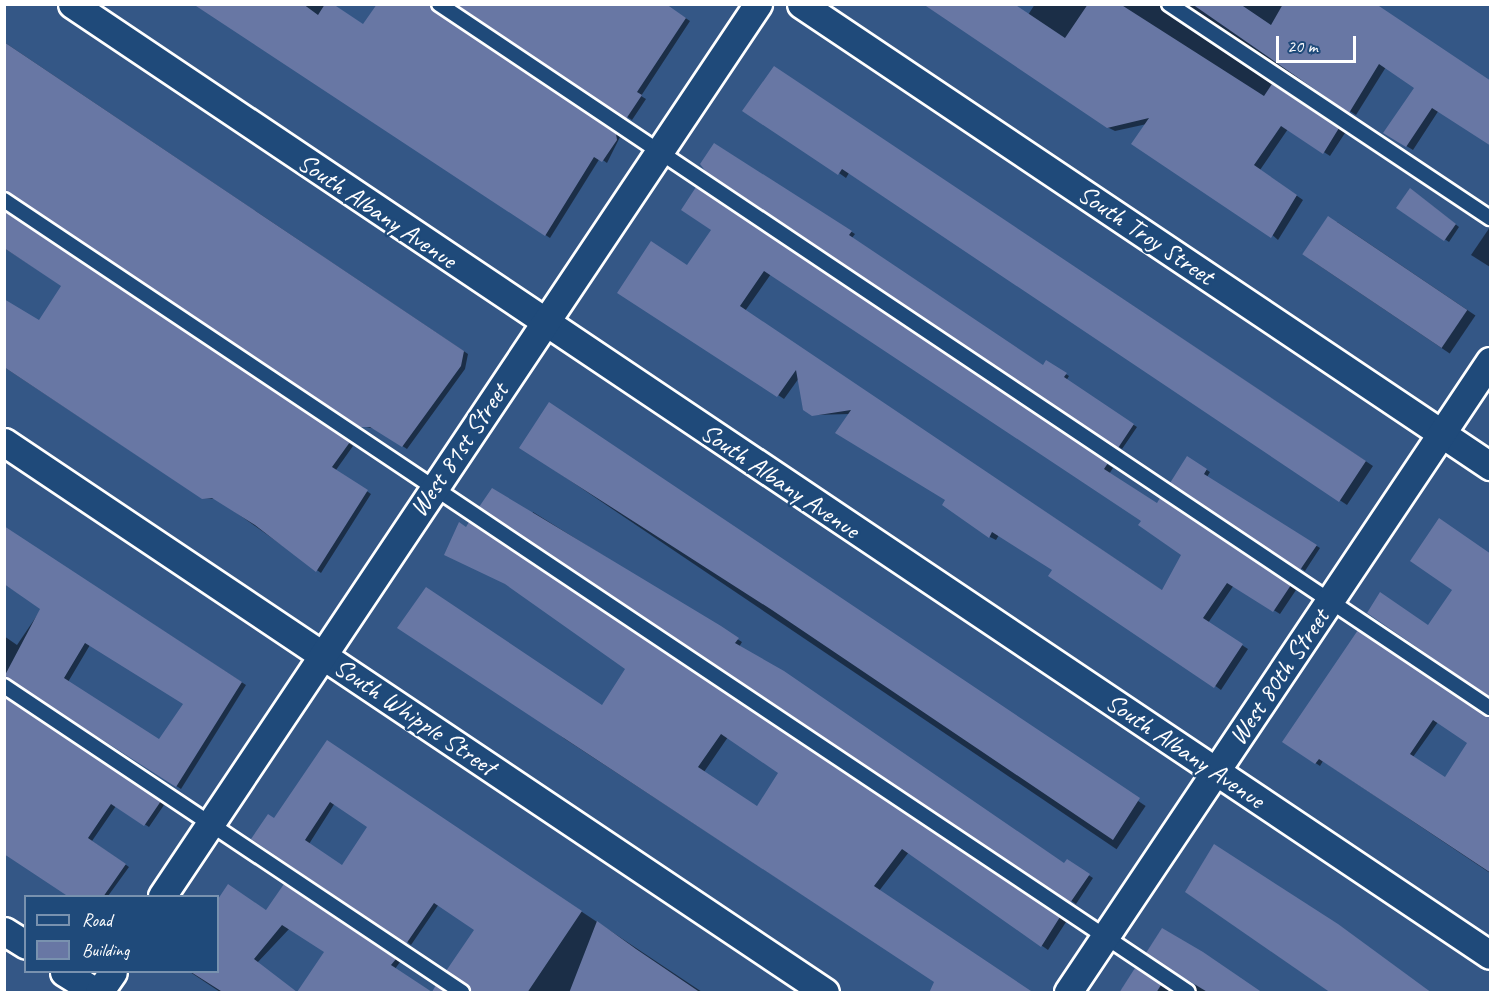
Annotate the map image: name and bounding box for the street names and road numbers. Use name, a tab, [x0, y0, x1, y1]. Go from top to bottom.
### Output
street label: South Albany Avenue	[292, 146, 462, 276]
street label: South Troy Street	[1072, 178, 1220, 292]
street label: West 81st Street	[403, 377, 515, 523]
street label: South Albany Avenue	[695, 416, 865, 546]
street label: West 80th Street	[1222, 603, 1336, 751]
street label: South Whipple Street	[328, 651, 502, 783]
street label: South Albany Avenue	[1100, 686, 1270, 816]

